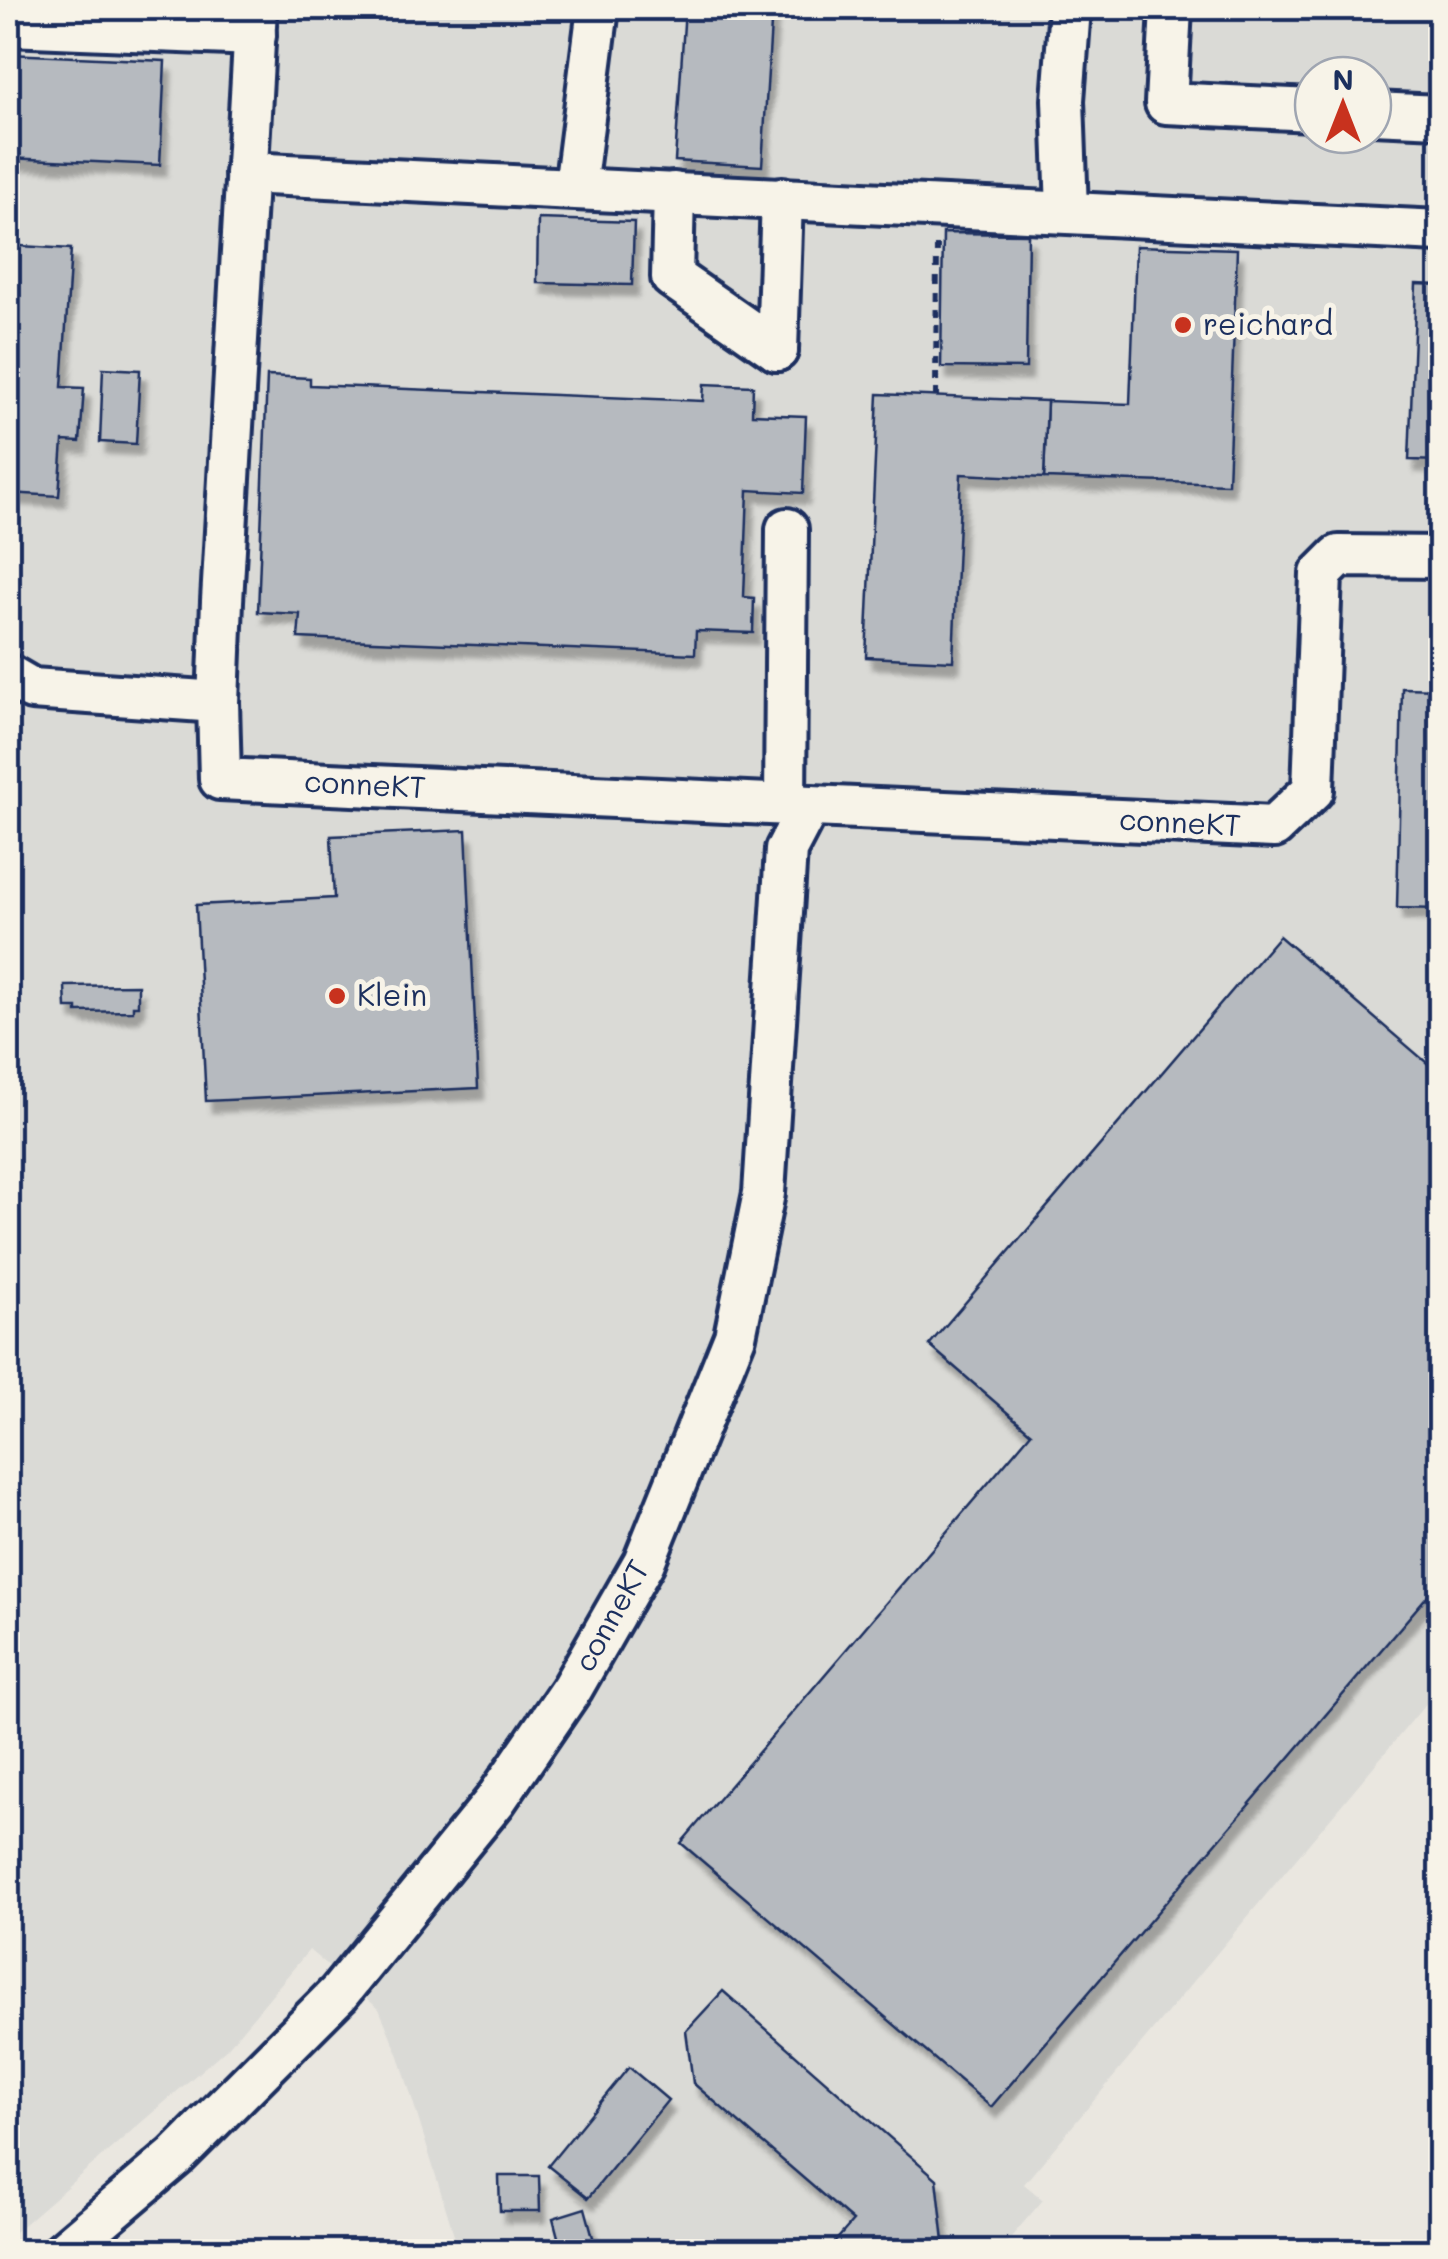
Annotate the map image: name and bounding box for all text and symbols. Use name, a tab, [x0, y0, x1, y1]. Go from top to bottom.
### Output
north arrow	[1293, 55, 1393, 155]
text: N	[1332, 61, 1354, 97]
place label: reichard	[1203, 303, 1333, 343]
marker: reichard	[1172, 314, 1194, 336]
street label: conneKT	[303, 760, 427, 806]
street label: conneKT	[1118, 798, 1242, 844]
place label: Klein	[357, 974, 427, 1014]
marker: Klein	[326, 985, 348, 1007]
street label: conneKT	[563, 1552, 657, 1678]

